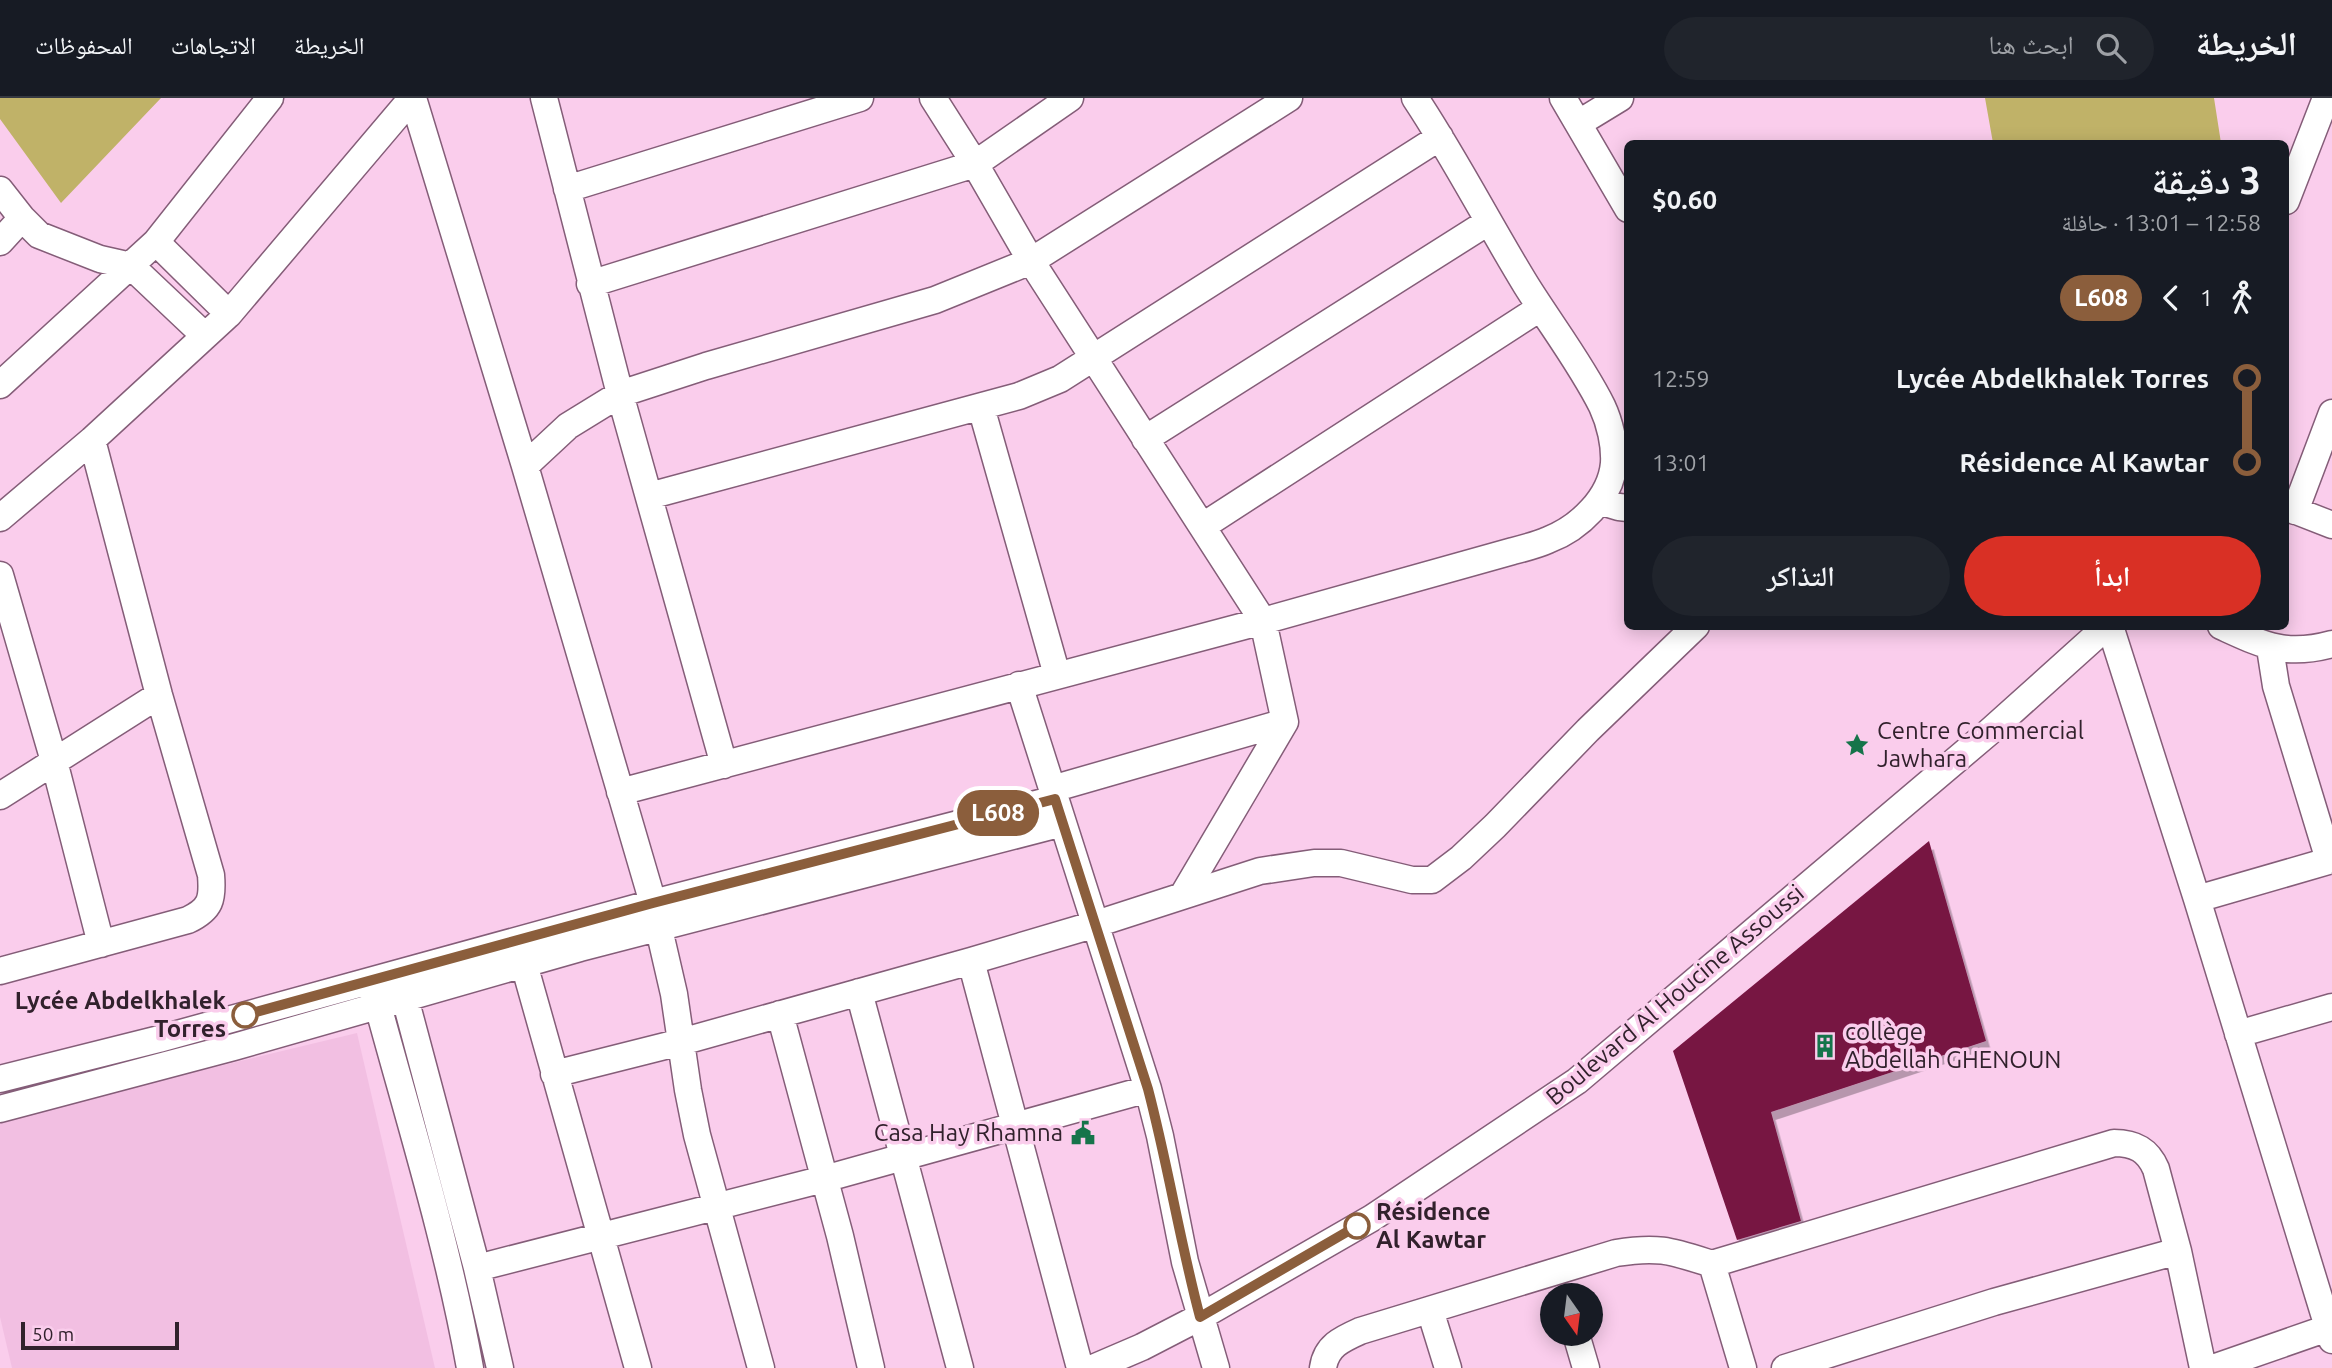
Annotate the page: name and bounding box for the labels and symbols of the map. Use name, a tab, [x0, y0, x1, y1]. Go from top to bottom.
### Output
place label: Centre Commercial Jawhara	[1877, 717, 2084, 772]
place icon: Centre Commercial Jawhara	[1843, 731, 1871, 759]
line badge: L608	[949, 790, 1047, 836]
street label: Boulevard Al Houcine Assoussi	[1541, 879, 1809, 1110]
place label: Lycée Abdelkhalek Torres	[15, 987, 227, 1042]
marker: Lycée Abdelkhalek Torres	[232, 1002, 258, 1028]
place label: collège Abdellah GHENOUN	[1845, 1018, 2061, 1073]
building icon: collège Abdellah GHENOUN	[1811, 1032, 1839, 1060]
place label: Casa Hay Rhamna	[874, 1119, 1063, 1146]
public building icon: Casa Hay Rhamna	[1069, 1119, 1097, 1147]
place label: Résidence Al Kawtar	[1376, 1198, 1490, 1253]
marker: Résidence Al Kawtar	[1344, 1213, 1370, 1239]
north arrow	[1540, 1283, 1603, 1346]
scale bar	[21, 1319, 178, 1351]

